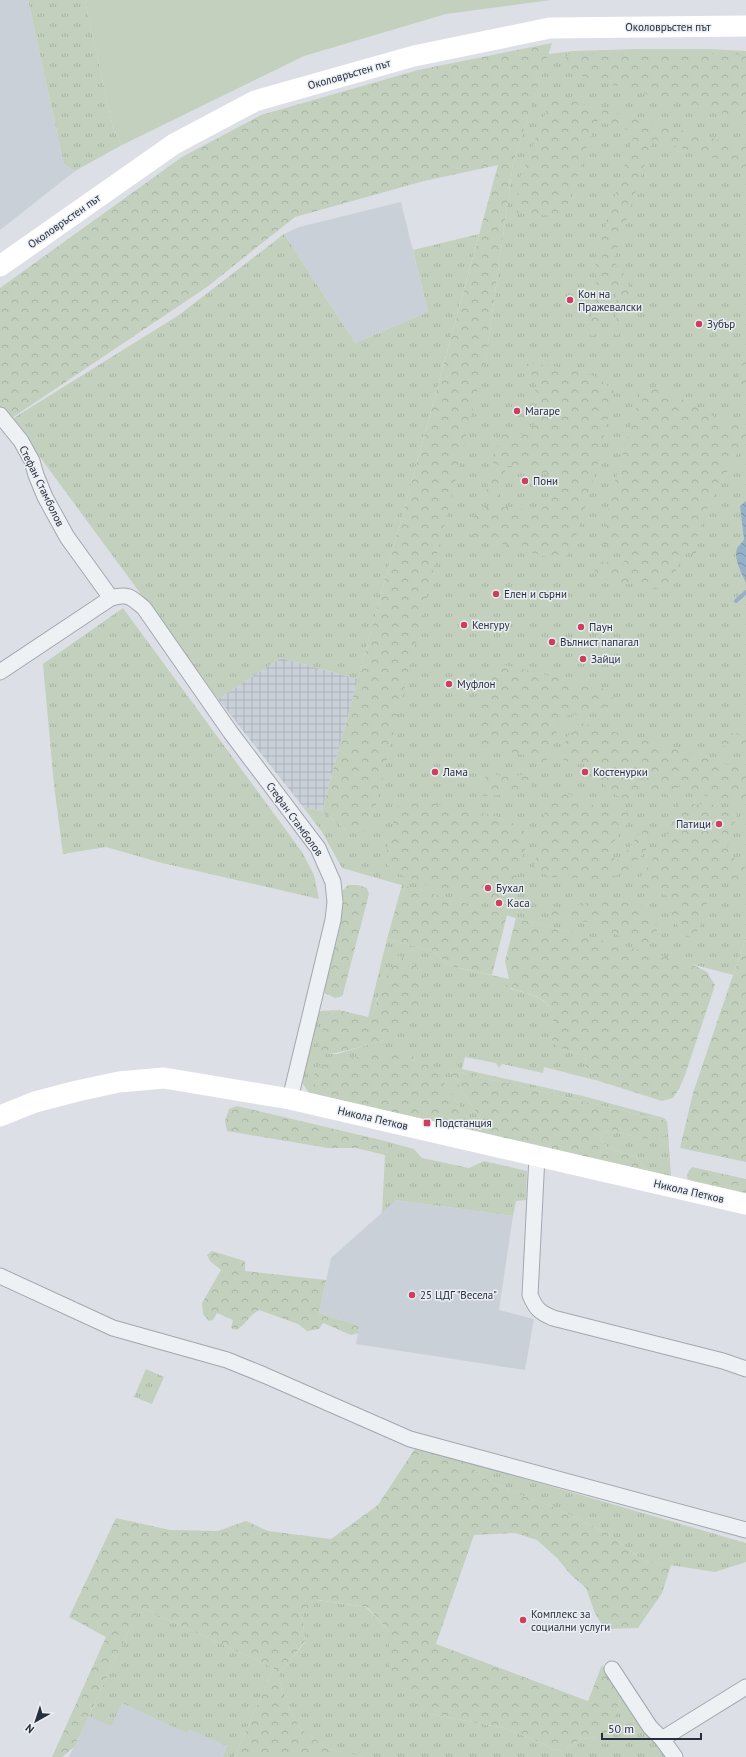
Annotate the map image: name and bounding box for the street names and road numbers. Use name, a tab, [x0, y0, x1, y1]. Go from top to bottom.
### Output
street label: Околовръстен път	[625, 20, 711, 34]
street label: Околовръстен път	[306, 55, 393, 92]
street label: Околовръстен път	[25, 190, 103, 251]
street label: Стефан Стамболов	[16, 443, 68, 529]
street label: Стефан Стамболов	[263, 779, 327, 859]
street label: Никола Петков	[336, 1103, 410, 1133]
street label: Никола Петков	[652, 1176, 726, 1206]

